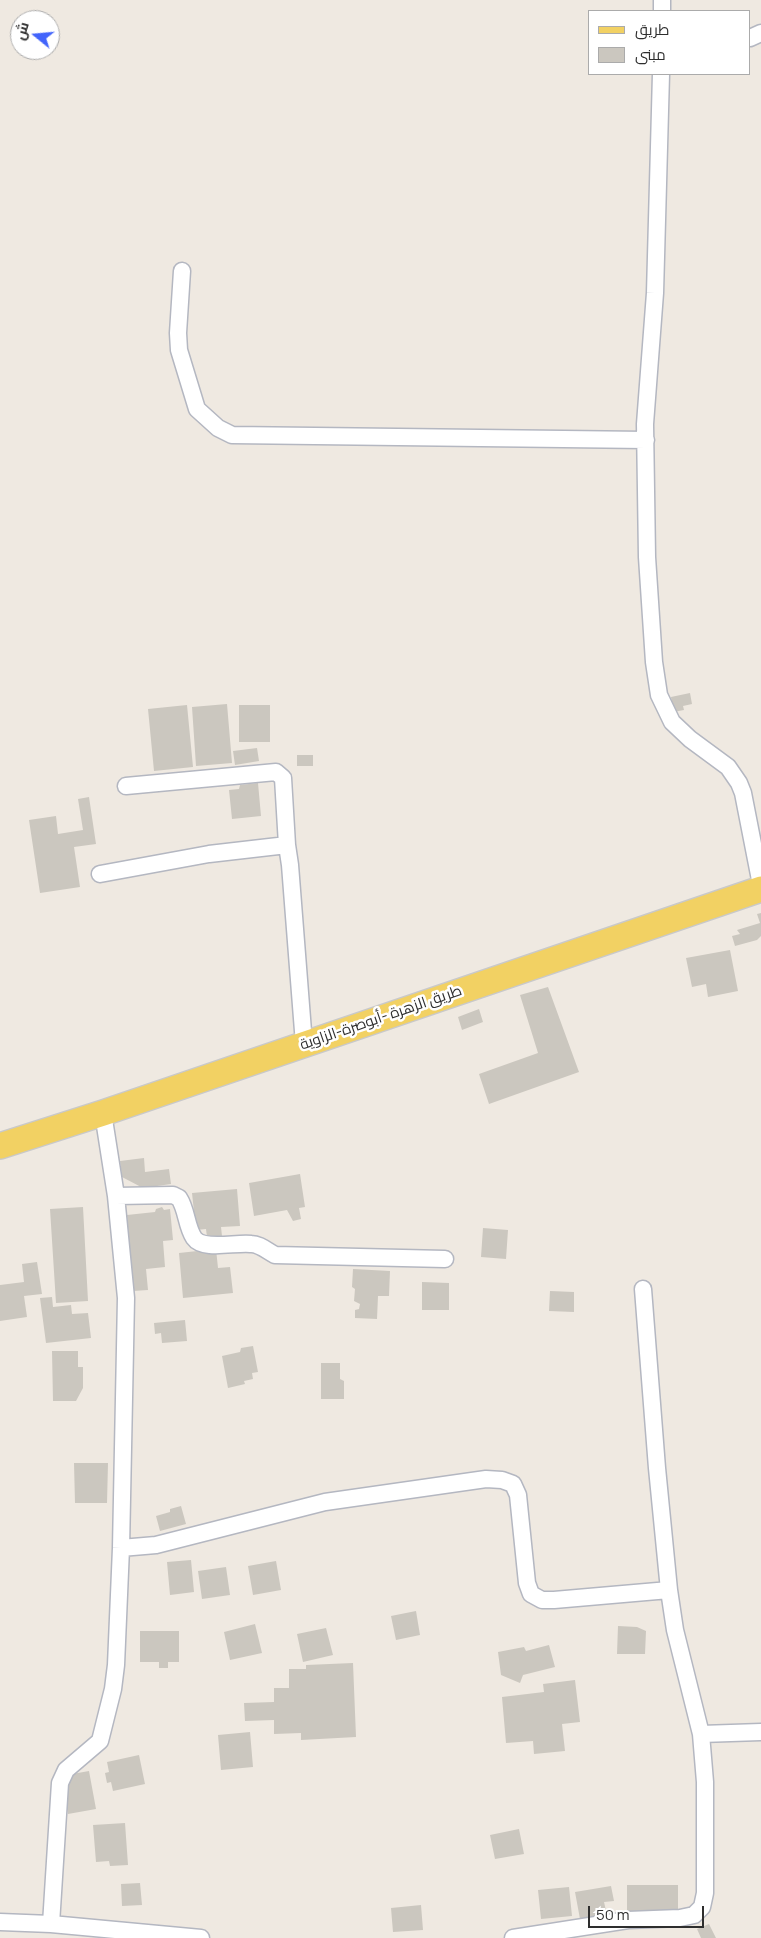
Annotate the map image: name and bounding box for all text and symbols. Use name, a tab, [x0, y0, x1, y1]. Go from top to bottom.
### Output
north arrow	[10, 10, 60, 60]
legend	[588, 10, 751, 75]
text: ش	[9, 19, 33, 42]
text: طريق	[635, 19, 669, 40]
text: مبنى	[635, 44, 666, 65]
street label: طريق الزهرة -أبوصرة-الزاوية	[298, 982, 464, 1054]
scale bar	[591, 1896, 707, 1928]
text: 50 m	[596, 1904, 630, 1925]

